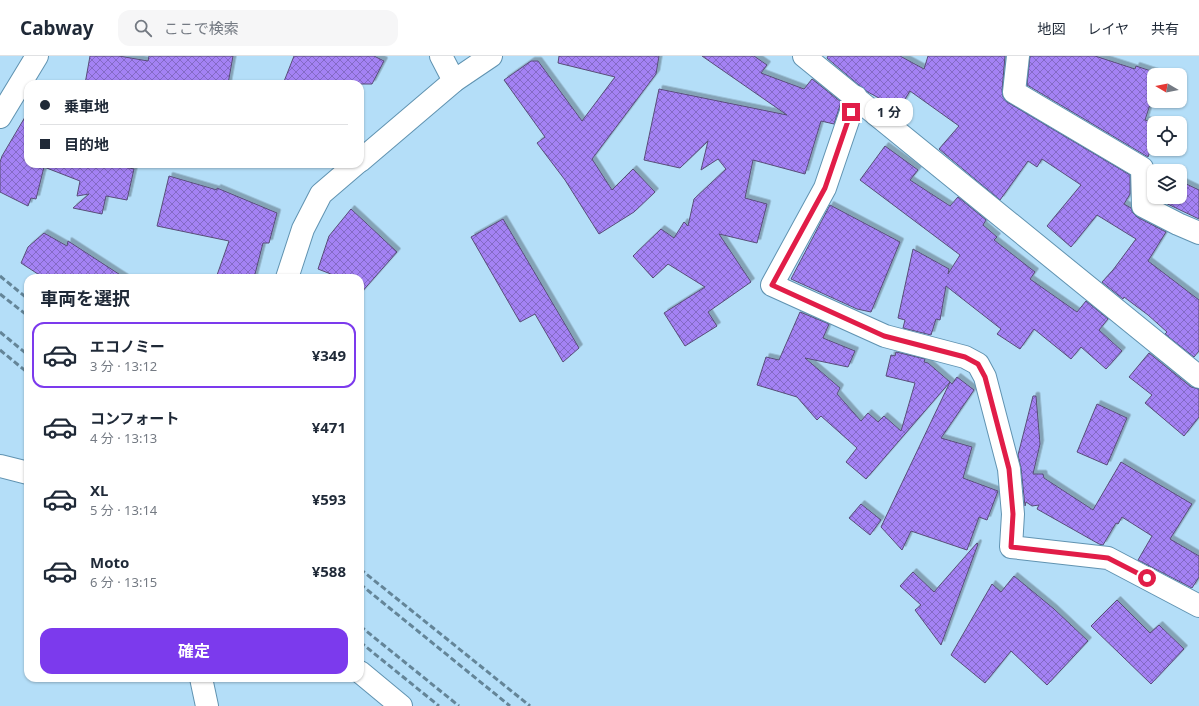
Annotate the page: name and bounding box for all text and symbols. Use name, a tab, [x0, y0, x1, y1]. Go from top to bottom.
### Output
search box	[118, 10, 398, 46]
text: Cabway	[20, 15, 94, 41]
icon: search	[132, 17, 154, 39]
text: ここで検索	[164, 18, 239, 38]
text: 地図	[1037, 19, 1065, 38]
text: レイヤ	[1087, 19, 1129, 38]
text: 共有	[1151, 19, 1179, 38]
north arrow	[1147, 68, 1187, 108]
map controls	[1147, 68, 1187, 204]
text: 乗車地	[64, 96, 109, 116]
callout: 1 分	[865, 98, 913, 126]
route end	[842, 103, 860, 121]
text: 1 分	[877, 103, 901, 121]
button: locate	[1147, 116, 1187, 156]
text: 目的地	[64, 134, 109, 154]
button: layers	[1147, 164, 1187, 204]
text: 車両を選択	[40, 286, 130, 310]
text: エコノミー	[90, 336, 165, 356]
icon: car	[42, 337, 78, 373]
text: ¥349	[312, 345, 346, 365]
text: 3 分 · 13:12	[90, 357, 157, 375]
text: コンフォート	[90, 408, 180, 428]
icon: car	[42, 409, 78, 445]
text: ¥471	[312, 417, 346, 437]
text: 4 分 · 13:13	[90, 429, 157, 447]
text: XL	[90, 480, 108, 500]
icon: car	[42, 481, 78, 517]
text: ¥593	[312, 489, 346, 509]
text: 5 分 · 13:14	[90, 501, 157, 519]
text: Moto	[90, 552, 129, 572]
icon: car	[42, 553, 78, 589]
text: ¥588	[312, 561, 346, 581]
route start	[1138, 569, 1156, 587]
text: 6 分 · 13:15	[90, 573, 157, 591]
button: 確定	[40, 628, 348, 674]

